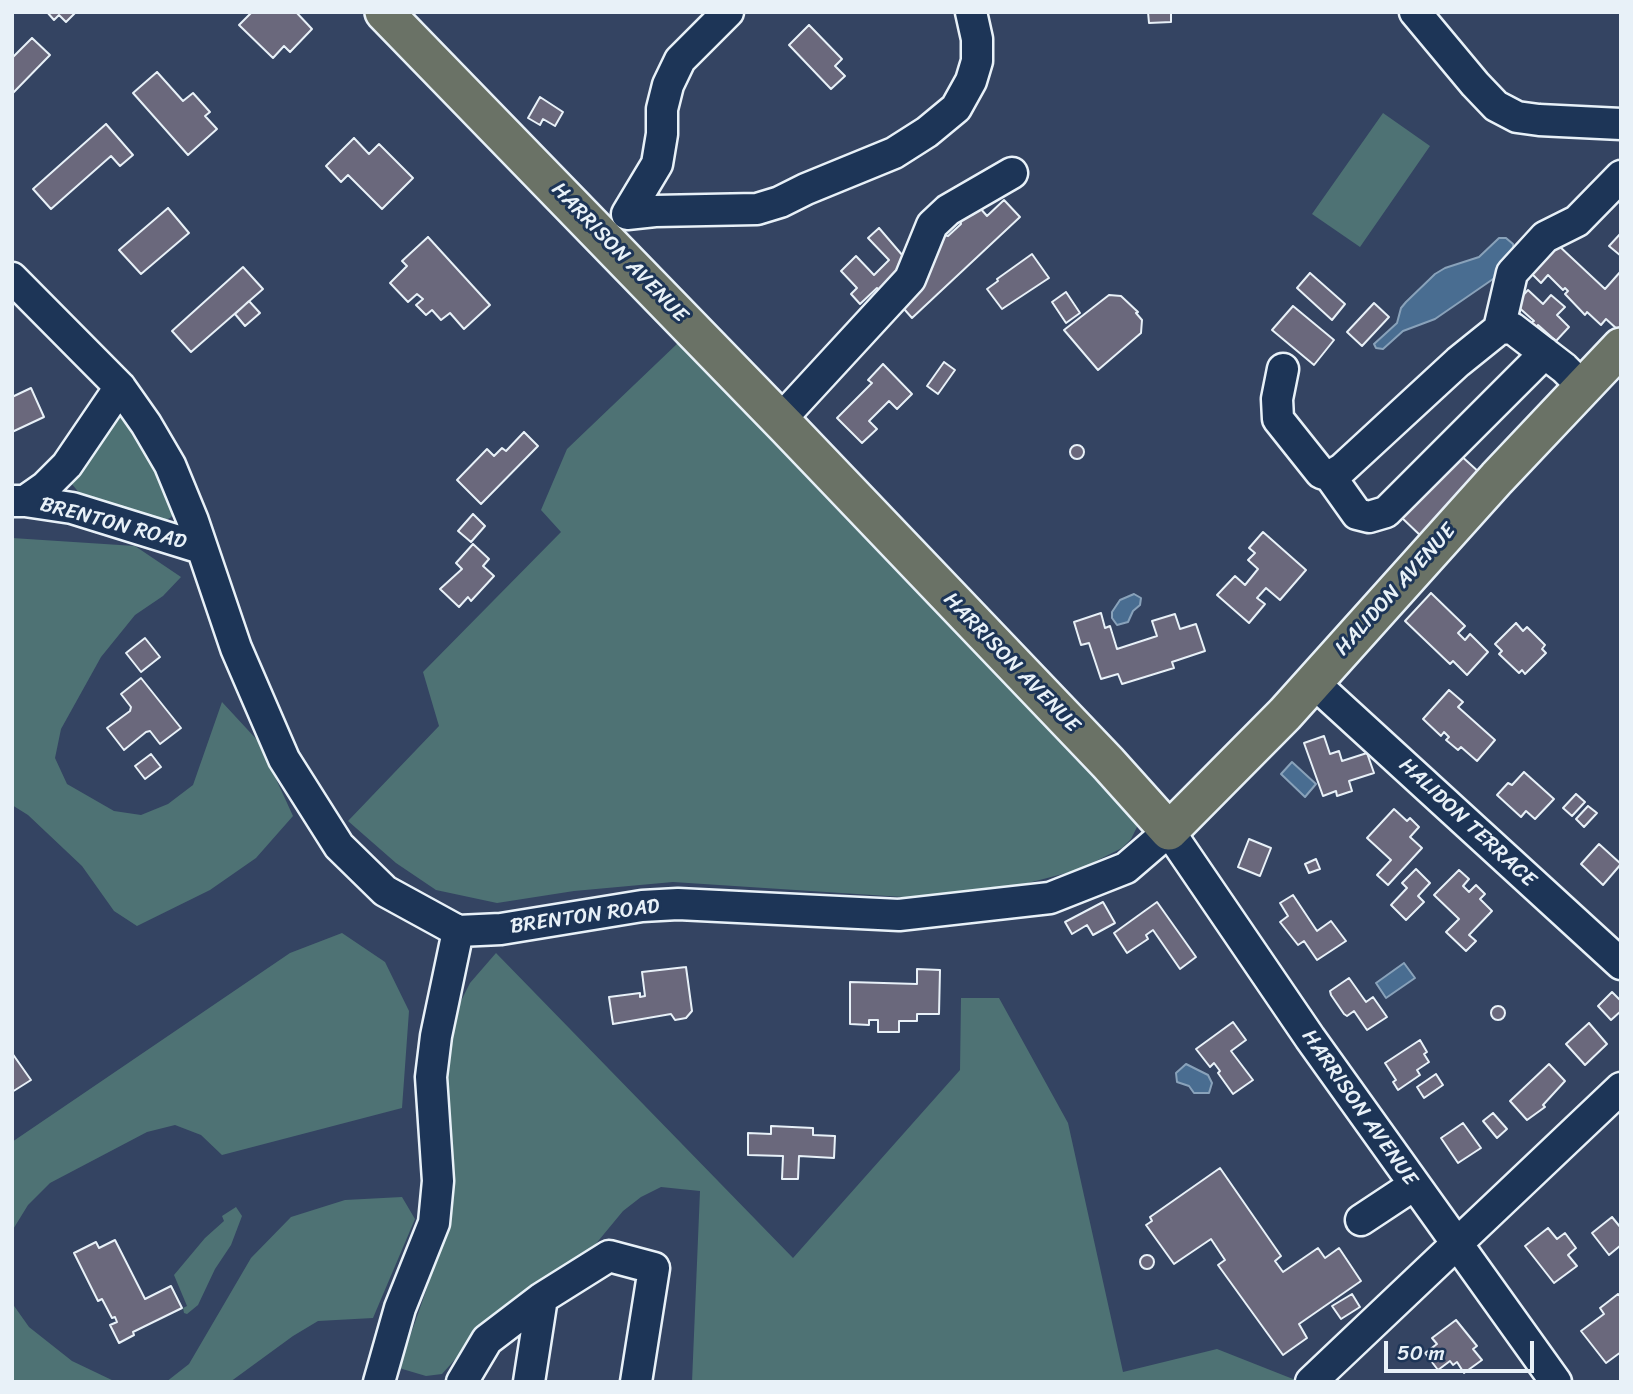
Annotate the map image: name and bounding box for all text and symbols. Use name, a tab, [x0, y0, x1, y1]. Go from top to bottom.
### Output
street label: HARRISON AVENUE	[546, 178, 692, 328]
street label: BRENTON ROAD	[37, 492, 189, 556]
street label: HALIDON AVENUE	[1330, 519, 1462, 661]
street label: HARRISON AVENUE	[938, 588, 1084, 738]
street label: HALIDON TERRACE	[1393, 753, 1541, 893]
street label: BRENTON ROAD	[509, 894, 661, 940]
street label: HARRISON AVENUE	[1296, 1025, 1422, 1191]
scale bar	[1388, 1328, 1538, 1372]
text: 50 m	[1397, 1334, 1445, 1372]

